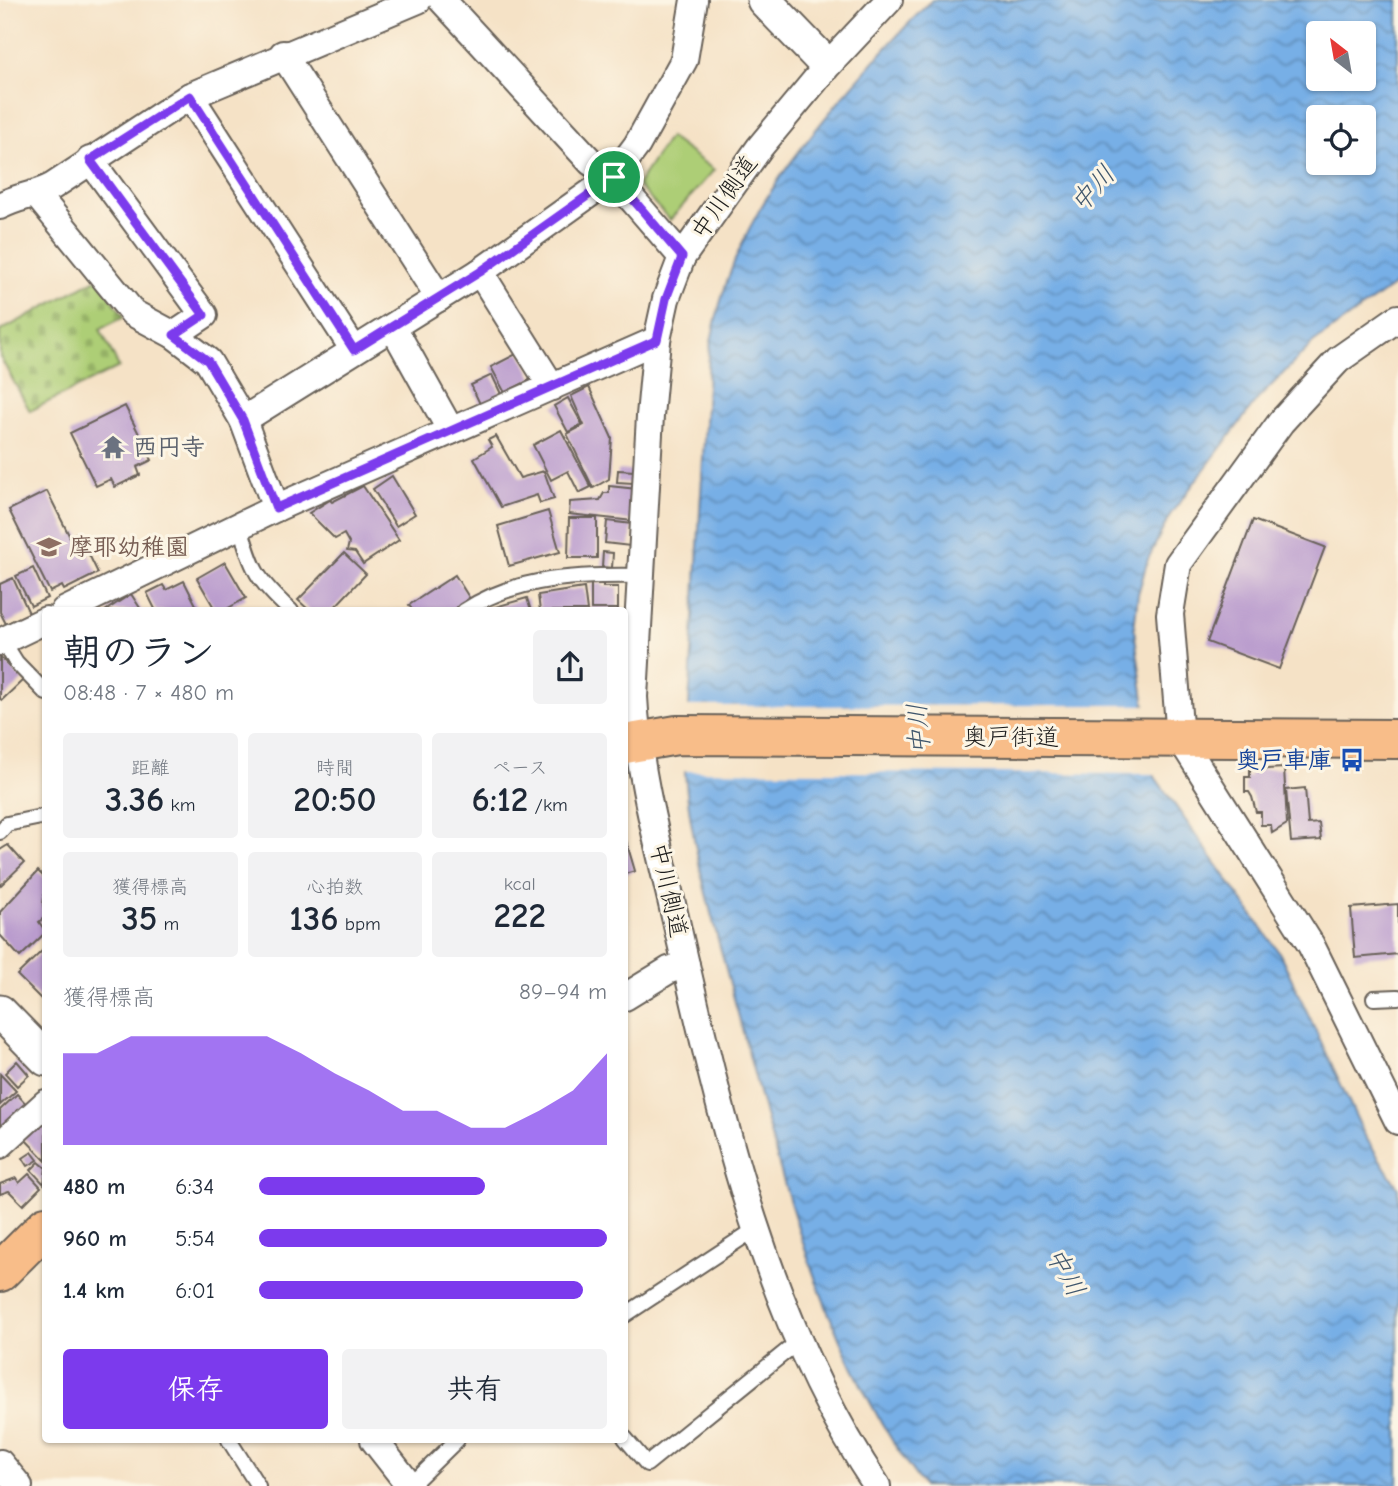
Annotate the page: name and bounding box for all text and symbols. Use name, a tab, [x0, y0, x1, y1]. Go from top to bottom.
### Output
north arrow	[1306, 21, 1376, 91]
map controls	[1306, 21, 1376, 175]
button: locate	[1306, 105, 1376, 175]
pin	[584, 147, 644, 207]
street label: 中川側道	[685, 150, 763, 244]
icon: arrive	[595, 158, 633, 196]
water label: 中川	[1064, 160, 1122, 218]
temple icon: 西円寺	[99, 433, 127, 461]
place label: 西円寺	[133, 433, 205, 461]
school or university icon: 摩耶幼稚園	[35, 533, 63, 561]
place label: 摩耶幼稚園	[69, 533, 189, 561]
button: share	[533, 630, 607, 704]
text: 朝のラン	[63, 631, 215, 675]
text: 08:48 · 7 × 480 m	[63, 679, 234, 706]
water label: 中川	[902, 702, 936, 756]
street label: 奥戸街道	[963, 723, 1059, 751]
place label: 奥戸車庫	[1236, 746, 1332, 774]
bus stop icon: 奥戸車庫	[1338, 746, 1366, 774]
text: 距離	[131, 757, 169, 779]
text: 時間	[316, 757, 354, 779]
text: ペース	[492, 757, 548, 779]
text: 3.36	[105, 779, 164, 820]
text: 20:50	[293, 779, 377, 820]
text: 6:12	[472, 779, 528, 820]
text: km	[164, 794, 196, 816]
text: /km	[528, 794, 568, 816]
street label: 中川側道	[645, 840, 693, 940]
text: kcal	[504, 873, 536, 895]
text: 獲得標高	[112, 876, 188, 898]
text: 心拍数	[306, 876, 364, 898]
text: 222	[494, 895, 546, 936]
text: 35	[121, 898, 157, 939]
text: 136	[289, 898, 338, 939]
text: m	[157, 913, 179, 935]
text: bpm	[338, 913, 381, 935]
text: 89–94 m	[519, 978, 607, 1005]
text: 獲得標高	[63, 984, 155, 1011]
text: 480 m	[63, 1173, 125, 1200]
text: 6:34	[175, 1173, 214, 1200]
text: 960 m	[63, 1225, 127, 1252]
text: 5:54	[175, 1225, 215, 1252]
water label: 中川	[1039, 1242, 1091, 1302]
text: 1.4 km	[63, 1277, 125, 1304]
text: 6:01	[175, 1277, 215, 1304]
button: 保存	[63, 1349, 328, 1429]
button: 共有	[342, 1349, 607, 1429]

